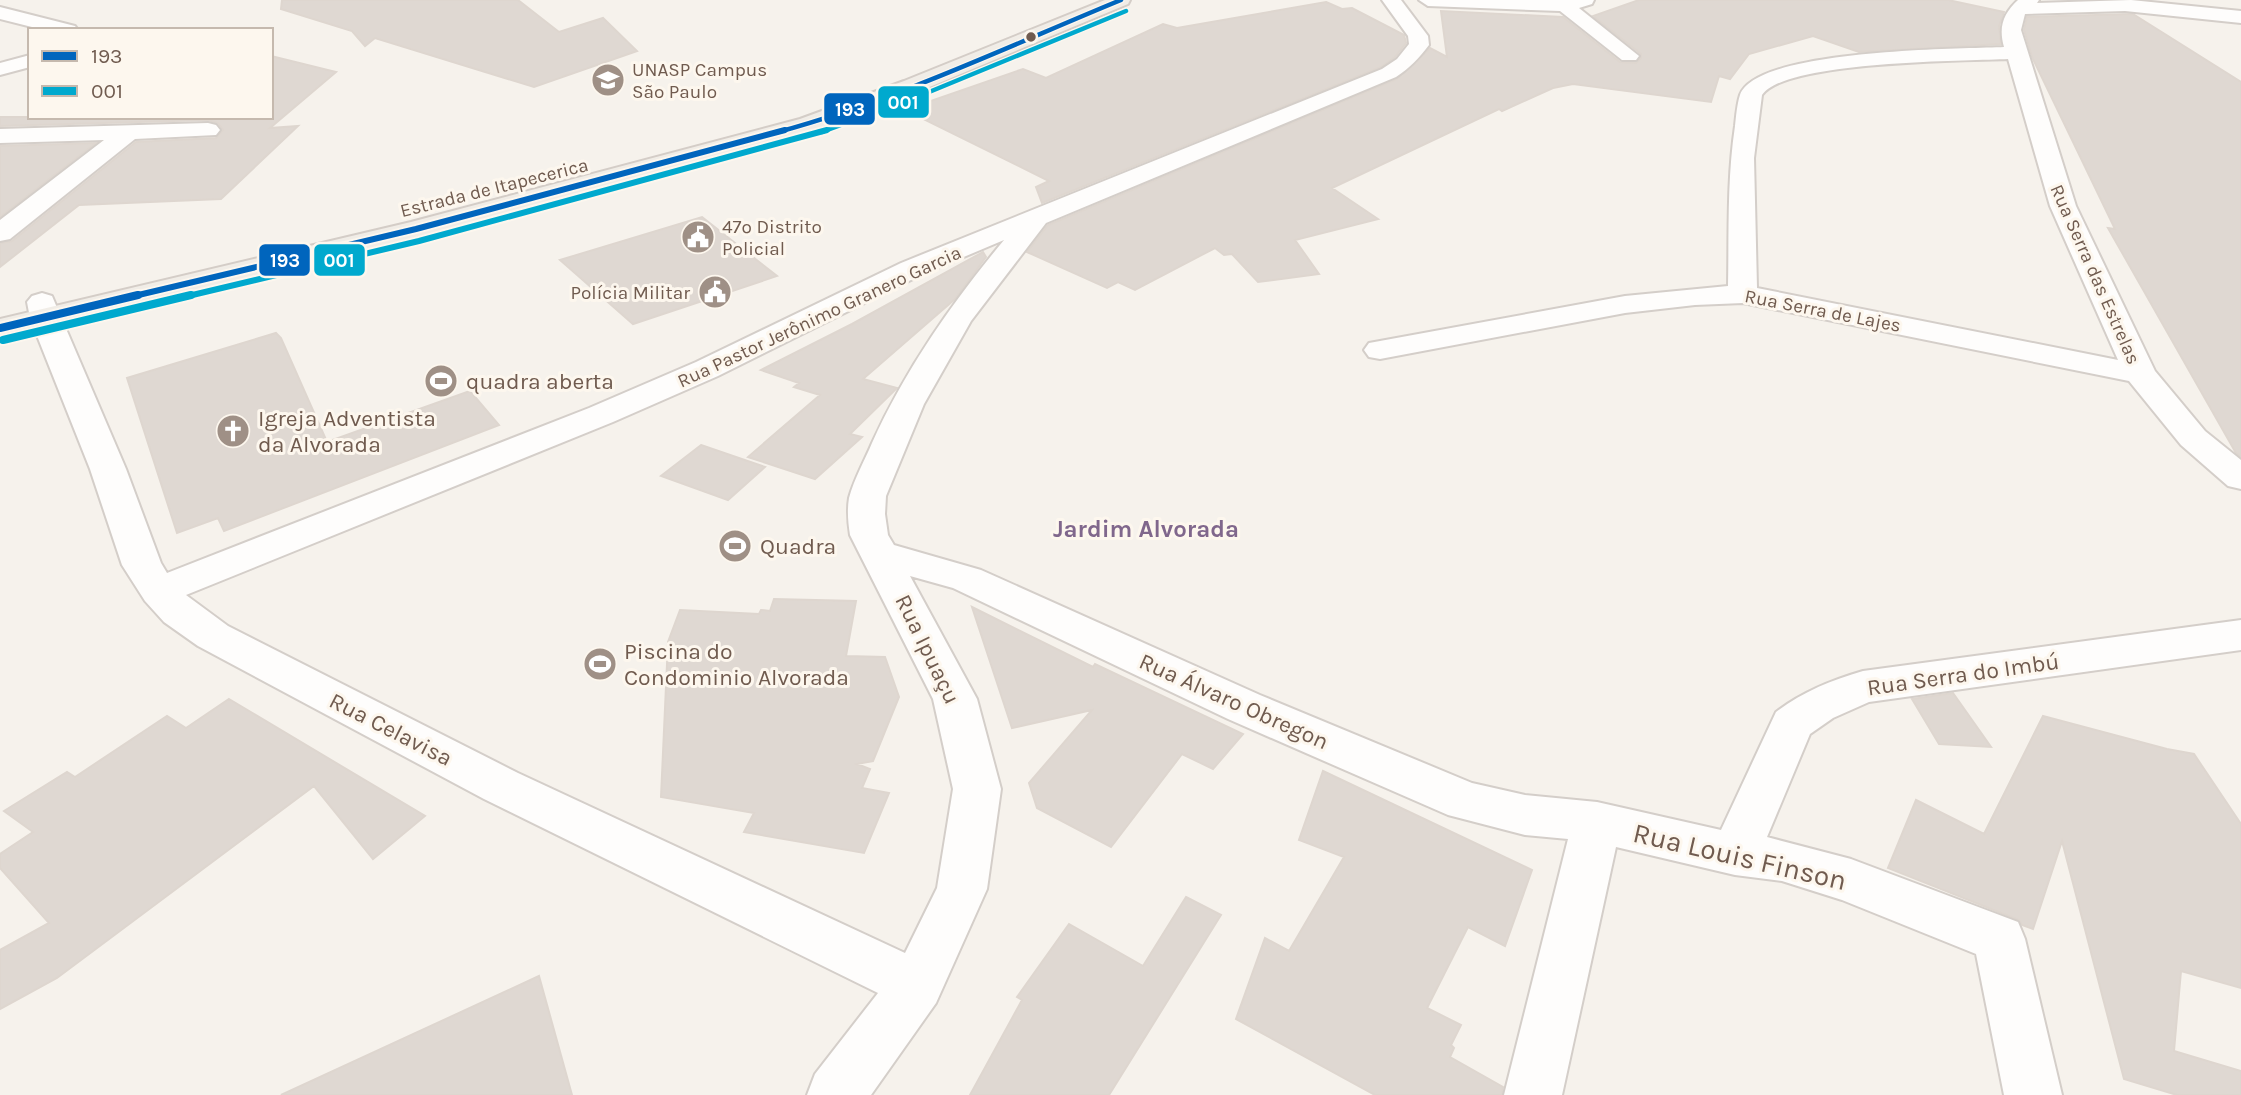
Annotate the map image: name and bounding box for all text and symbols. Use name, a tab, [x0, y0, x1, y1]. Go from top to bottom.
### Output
legend	[28, 28, 273, 119]
unlabelled marker	[1024, 30, 1038, 44]
text: 193	[91, 44, 123, 68]
place label: UNASP Campus São Paulo	[632, 59, 767, 103]
school or university icon: UNASP Campus São Paulo	[589, 61, 627, 99]
text: 001	[91, 79, 123, 103]
line badge: 001	[877, 85, 930, 119]
line badge: 193	[823, 92, 876, 126]
text: 001	[888, 92, 918, 114]
text: 193	[835, 99, 865, 121]
street label: Estrada de Itapecerica	[398, 154, 591, 222]
street label: Rua Serra das Estrelas	[2045, 181, 2145, 368]
place label: 47º Distrito Policial	[722, 216, 822, 260]
public building icon: 47º Distrito Policial	[679, 218, 717, 256]
street label: Rua Pastor Jerônimo Granero Garcia	[674, 241, 965, 392]
line badge: 193	[258, 243, 311, 277]
line badge: 001	[313, 243, 366, 277]
text: 193	[270, 250, 300, 272]
text: 001	[324, 250, 354, 272]
public building icon: Polícia Militar	[696, 273, 734, 311]
place label: Polícia Militar	[570, 282, 690, 304]
street label: Rua Serra de Lajes	[1743, 285, 1903, 337]
sports icon: quadra aberta	[422, 362, 460, 400]
place label: quadra aberta	[466, 368, 614, 395]
place label: Igreja Adventista da Alvorada	[258, 405, 436, 458]
church icon: Igreja Adventista da Alvorada	[214, 412, 252, 450]
district label: Jardim Alvorada	[1053, 515, 1239, 543]
sports icon: Quadra	[716, 527, 754, 565]
place label: Quadra	[760, 533, 836, 560]
street label: Rua Ipuaçu	[889, 590, 966, 708]
place label: Piscina do Condominio Alvorada	[624, 638, 849, 691]
sports icon: Piscina do Condominio Alvorada	[581, 645, 619, 683]
street label: Rua Álvaro Obregon	[1135, 648, 1333, 755]
street label: Rua Serra do Imbú	[1865, 648, 2061, 701]
street label: Rua Celavisa	[325, 687, 457, 772]
street label: Rua Louis Finson	[1630, 816, 1850, 897]

